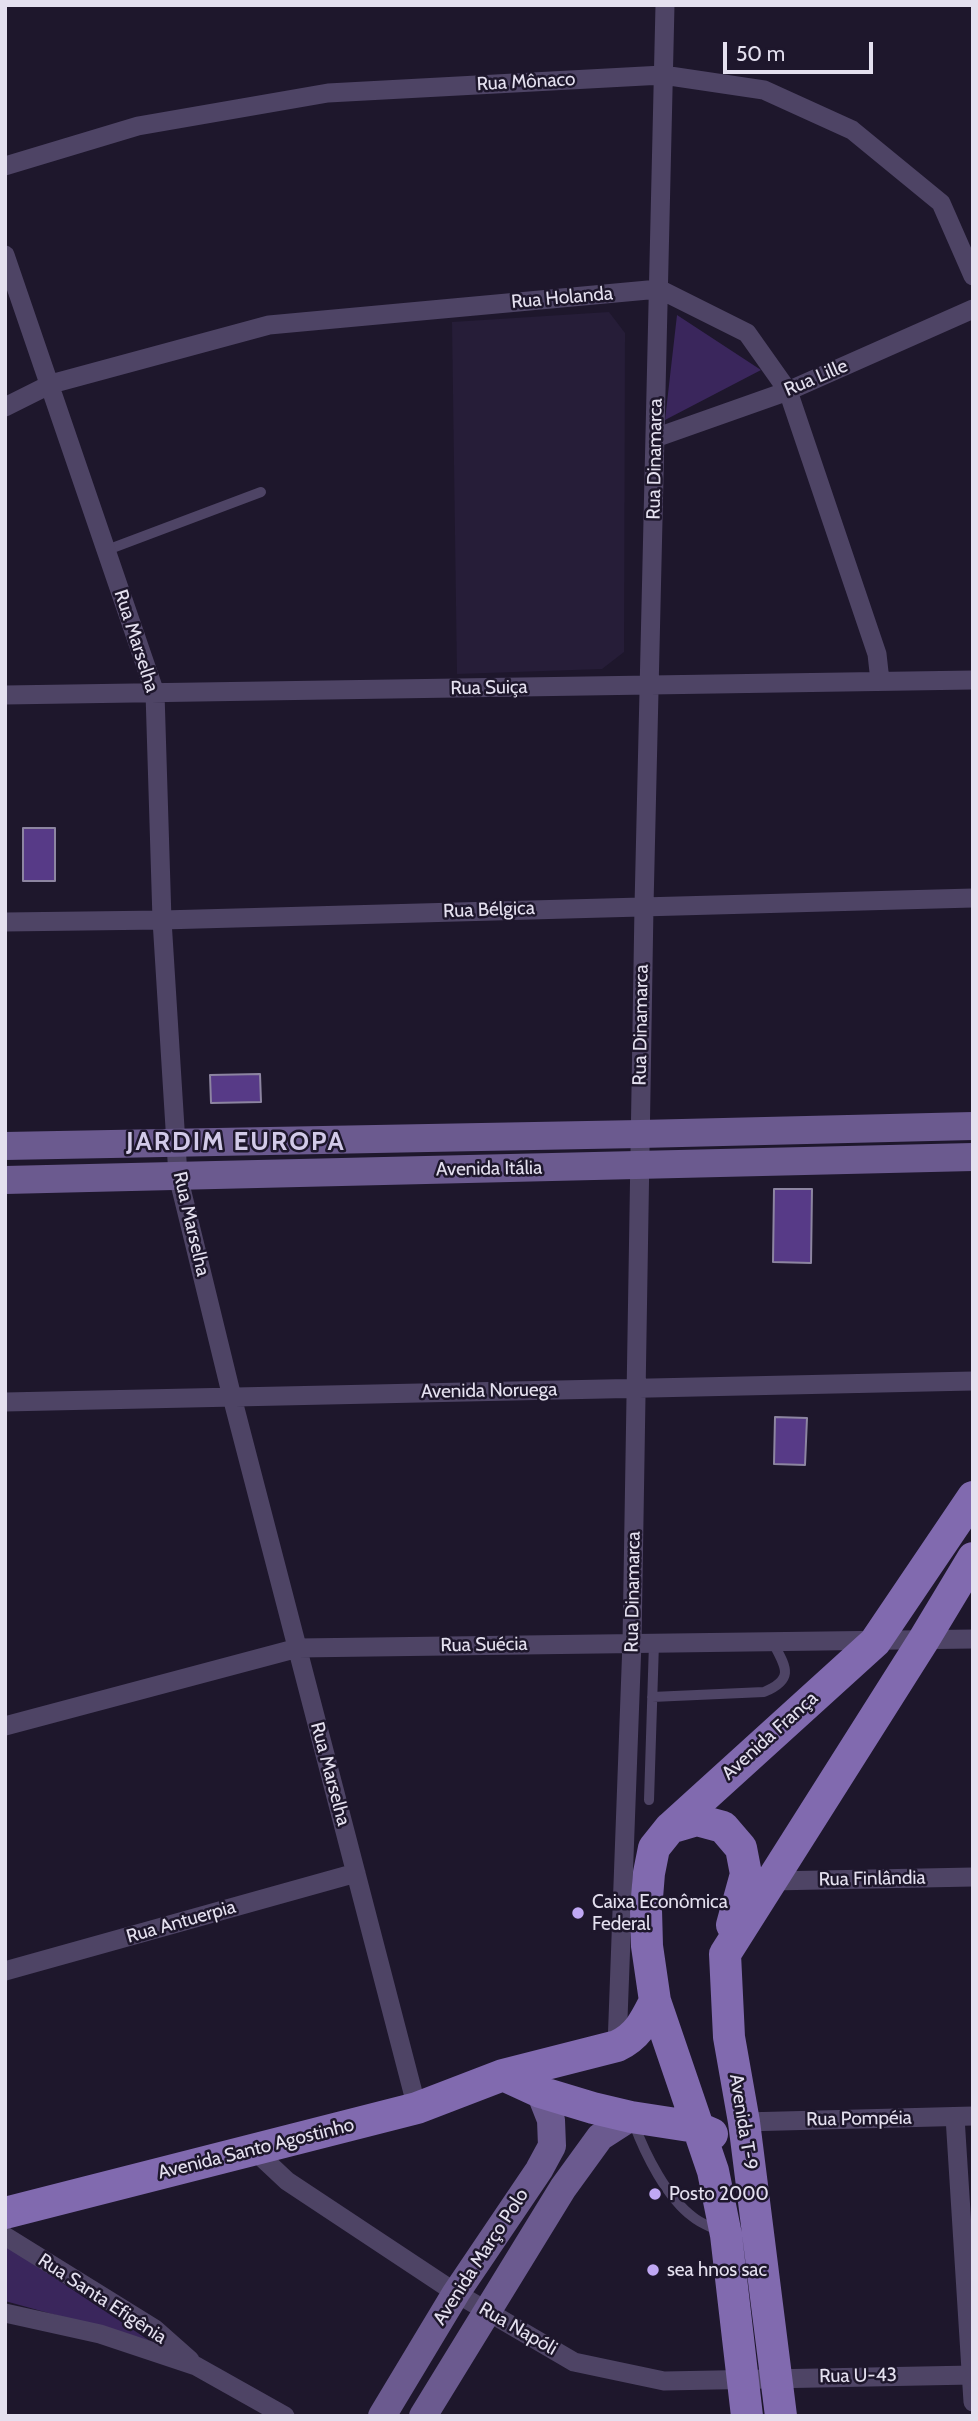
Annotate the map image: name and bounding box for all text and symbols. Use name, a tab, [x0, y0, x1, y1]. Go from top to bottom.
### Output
scale bar	[726, 28, 876, 72]
text: 50 m	[736, 41, 785, 66]
street label: Rua Mônaco	[476, 68, 576, 96]
street label: Rua Holanda	[510, 282, 614, 314]
street label: Rua Lille	[781, 354, 851, 402]
street label: Rua Dinamarca	[643, 398, 667, 520]
street label: Rua Marselha	[109, 587, 163, 695]
street label: Rua Suiça	[450, 676, 528, 700]
street label: Rua Bélgica	[443, 897, 535, 923]
street label: Rua Dinamarca	[629, 964, 653, 1086]
district label: JARDIM EUROPA	[128, 1126, 344, 1158]
street label: Avenida Itália	[436, 1157, 542, 1181]
street label: Rua Marselha	[168, 1170, 214, 1278]
street label: Avenida Noruega	[421, 1378, 557, 1404]
street label: Rua Dinamarca	[621, 1531, 645, 1653]
street label: Rua Suécia	[440, 1633, 528, 1657]
street label: Avenida França	[717, 1687, 823, 1785]
street label: Rua Marselha	[305, 1720, 355, 1828]
street label: Rua Finlândia	[818, 1867, 926, 1891]
place label: Caixa Econômica Federal	[592, 1891, 728, 1935]
street label: Rua Antuerpia	[124, 1896, 238, 1948]
marker: Caixa Econômica Federal	[570, 1905, 586, 1921]
street label: Avenida T-9	[724, 2072, 762, 2172]
street label: Rua Pompéia	[806, 2107, 912, 2131]
street label: Avenida Santo Agostinho	[156, 2114, 356, 2184]
place label: Posto 2000	[669, 2183, 769, 2205]
street label: Avenida Março Polo	[428, 2185, 534, 2329]
marker: Posto 2000	[647, 2186, 663, 2202]
street label: Rua Santa Efigênia	[33, 2249, 171, 2349]
place label: sea hnos sac	[667, 2259, 767, 2281]
marker: sea hnos sac	[645, 2262, 661, 2278]
street label: Rua Napóli	[475, 2298, 561, 2360]
street label: Rua U-43	[819, 2364, 897, 2388]

